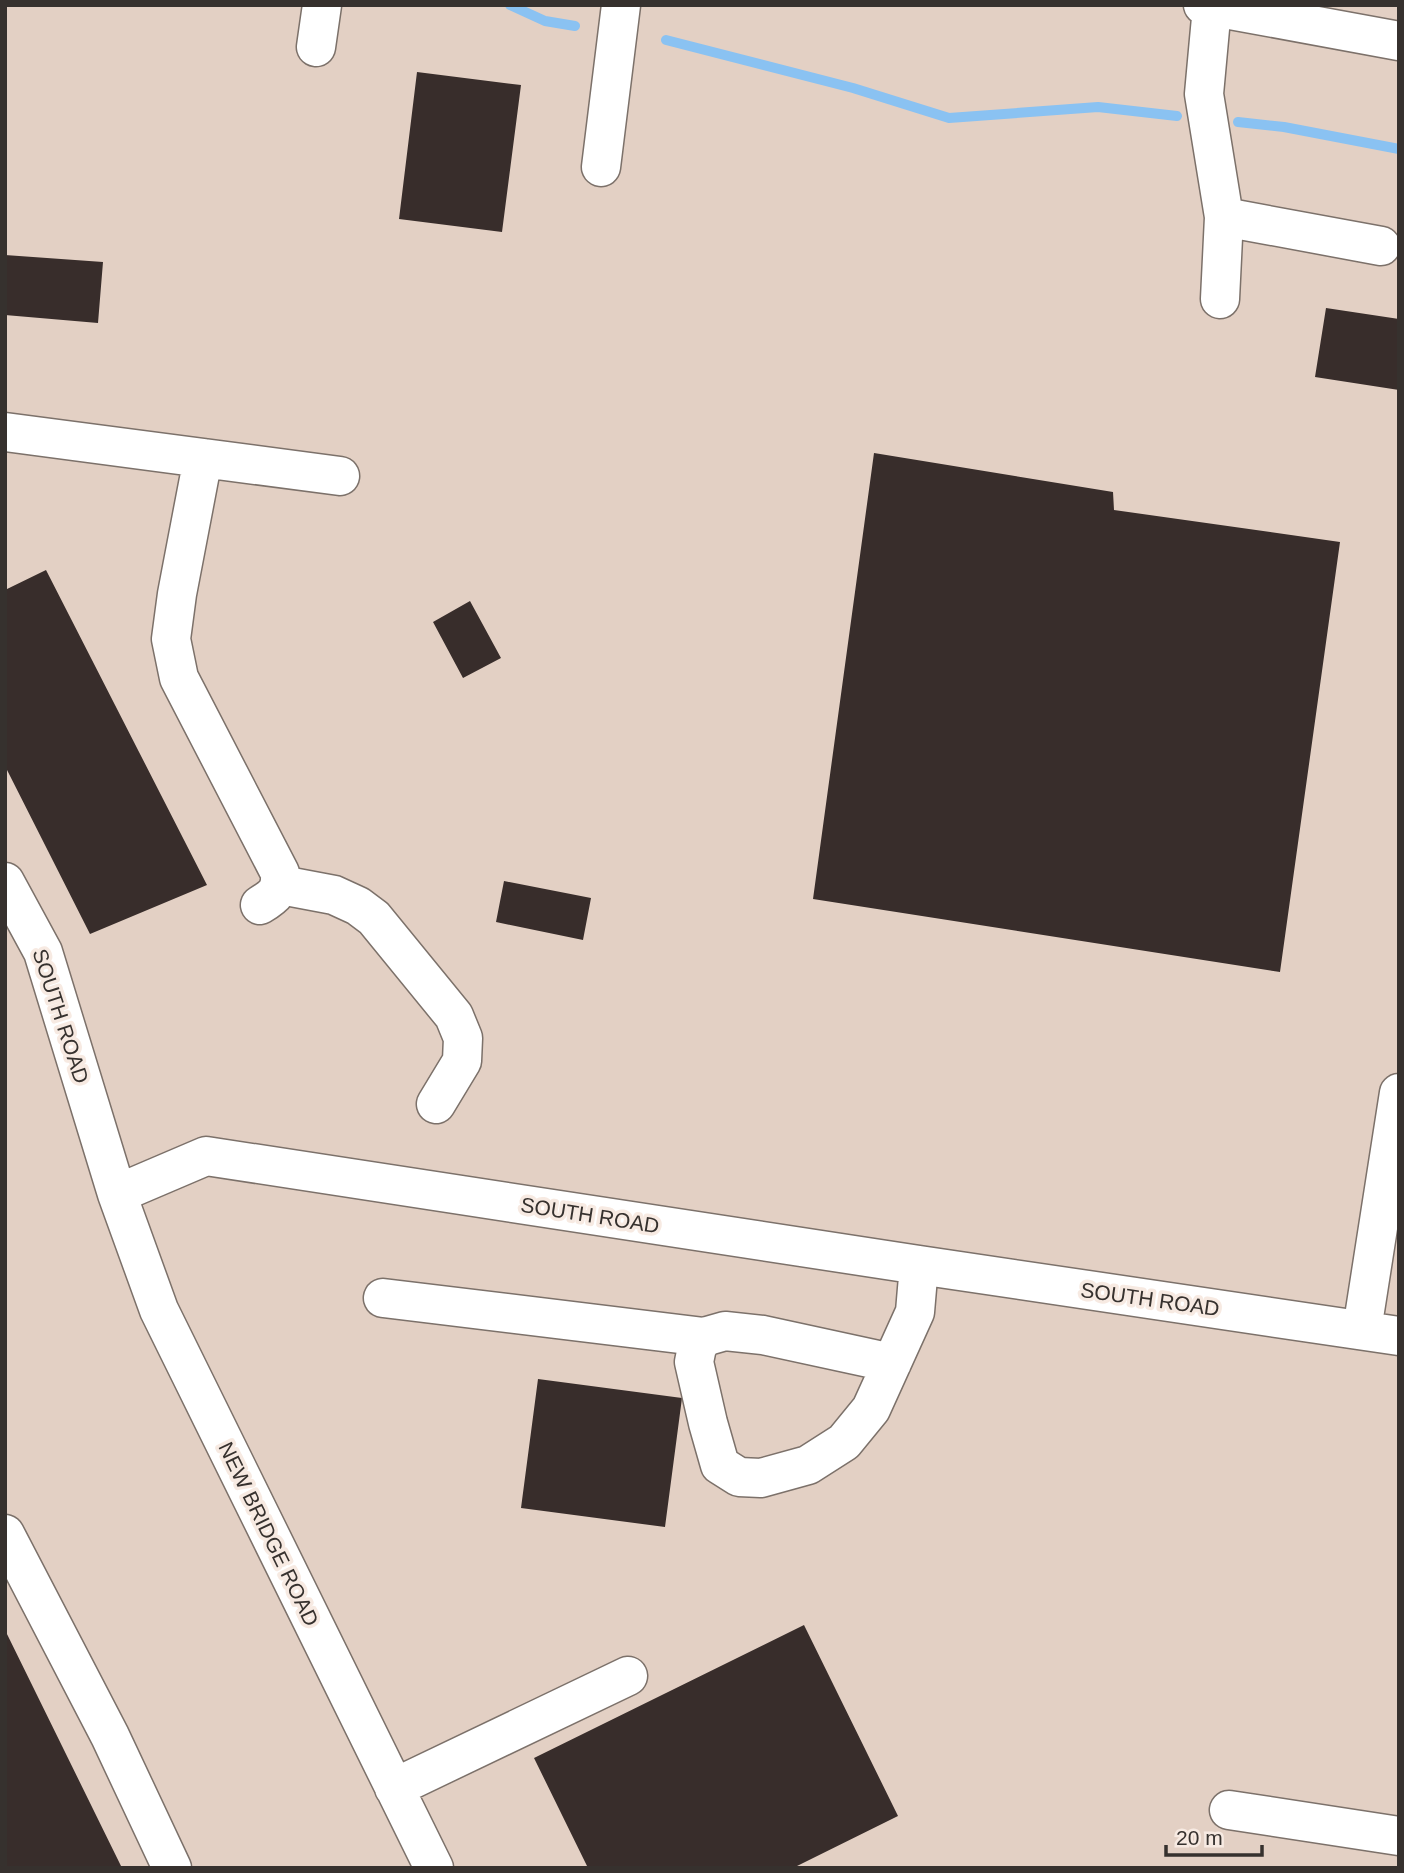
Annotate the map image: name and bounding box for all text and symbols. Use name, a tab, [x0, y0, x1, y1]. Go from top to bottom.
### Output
street label: SOUTH ROAD	[28, 946, 94, 1086]
street label: SOUTH ROAD	[519, 1193, 661, 1237]
street label: SOUTH ROAD	[1079, 1278, 1221, 1320]
street label: NEW BRIDGE ROAD	[214, 1438, 324, 1630]
scale bar	[1166, 1814, 1262, 1858]
text: 20 m	[1176, 1826, 1223, 1849]

